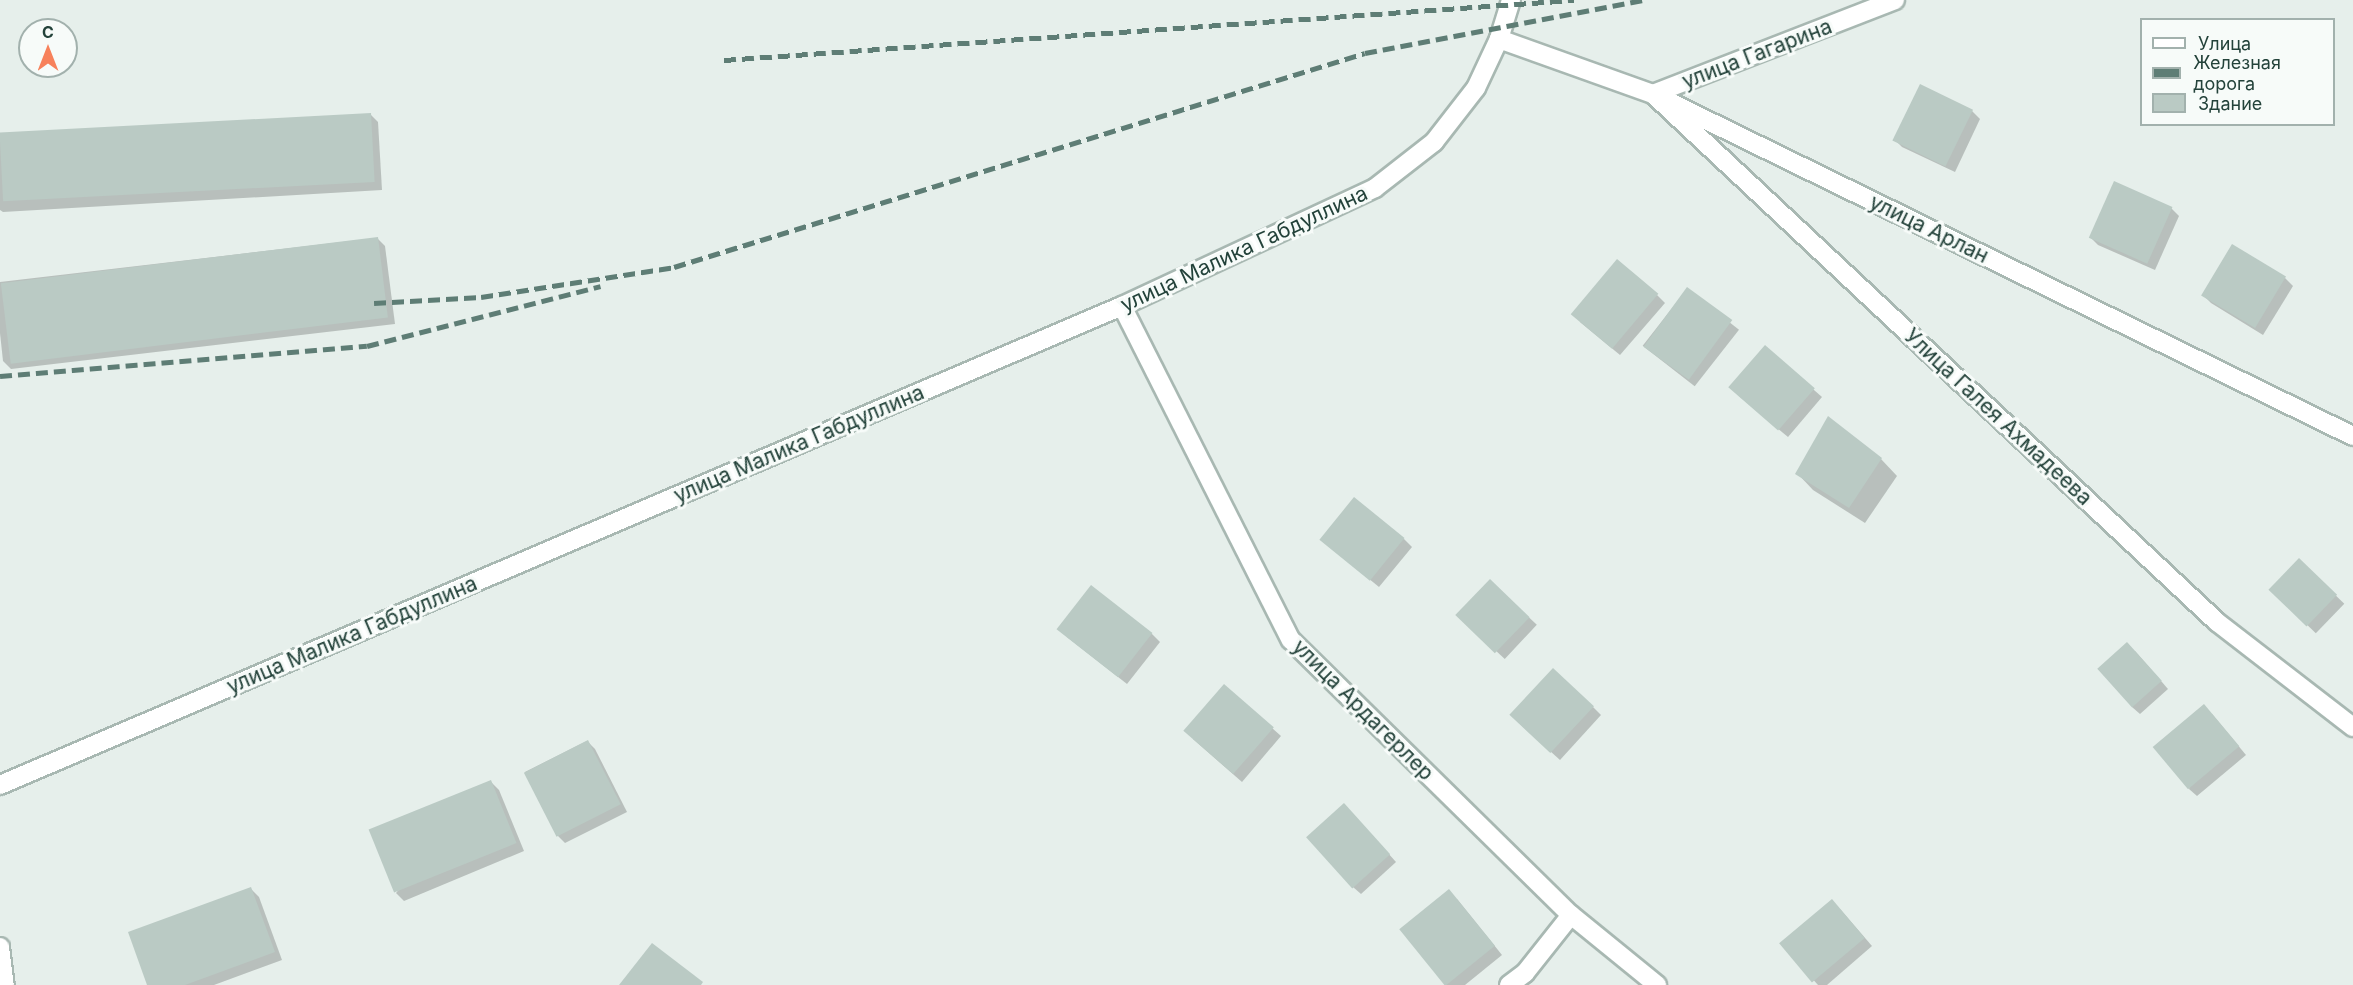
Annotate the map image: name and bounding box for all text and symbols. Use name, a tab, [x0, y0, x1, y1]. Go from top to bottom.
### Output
street label: улица Гагарина	[1679, 14, 1835, 94]
north arrow	[18, 18, 78, 78]
legend	[2140, 18, 2335, 126]
text: С	[42, 22, 54, 42]
text: Улица	[2198, 33, 2251, 54]
text: Железная дорога	[2193, 52, 2281, 94]
text: Здание	[2198, 93, 2262, 114]
street label: улица Малика Габдуллина	[1117, 181, 1371, 317]
street label: улица Арлан	[1865, 189, 1993, 269]
street label: Улица Галея Ахмадеева	[1899, 323, 2097, 511]
street label: улица Малика Габдуллина	[670, 380, 928, 508]
street label: улица Малика Габдуллина	[223, 571, 481, 699]
street label: улица Ардагерлер	[1287, 634, 1439, 786]

